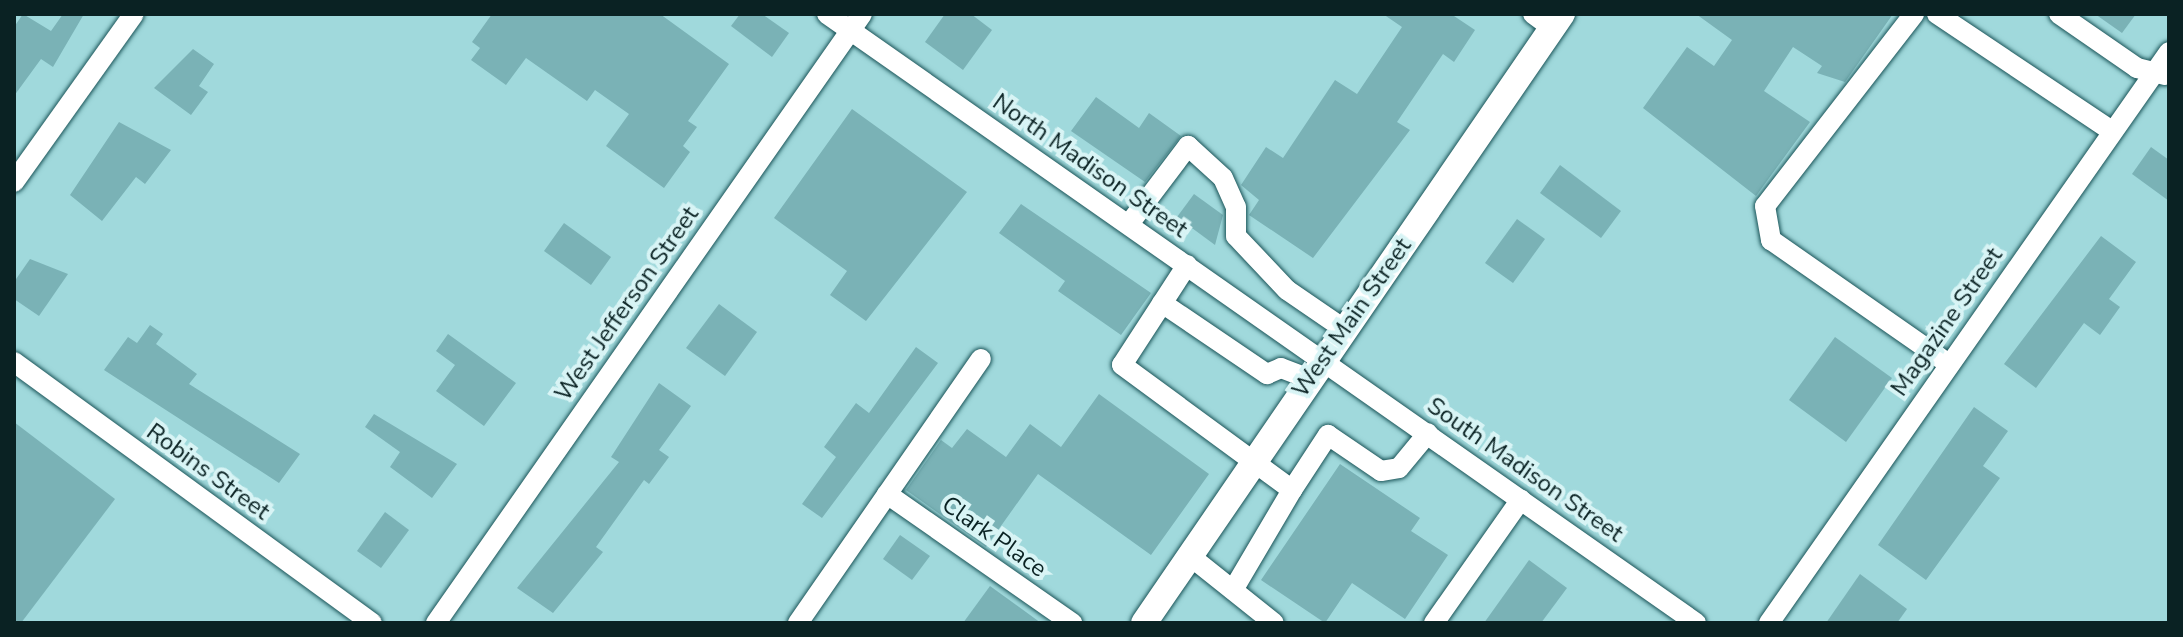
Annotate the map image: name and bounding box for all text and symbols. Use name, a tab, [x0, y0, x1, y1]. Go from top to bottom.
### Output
street label: North Madison Street	[987, 88, 1193, 244]
street label: West Jefferson Street	[549, 201, 705, 407]
street label: West Main Street	[1286, 233, 1418, 403]
street label: Magazine Street	[1885, 242, 2009, 402]
street label: South Madison Street	[1421, 391, 1629, 549]
street label: Robins Street	[141, 418, 275, 526]
street label: Clark Place	[936, 490, 1052, 584]

